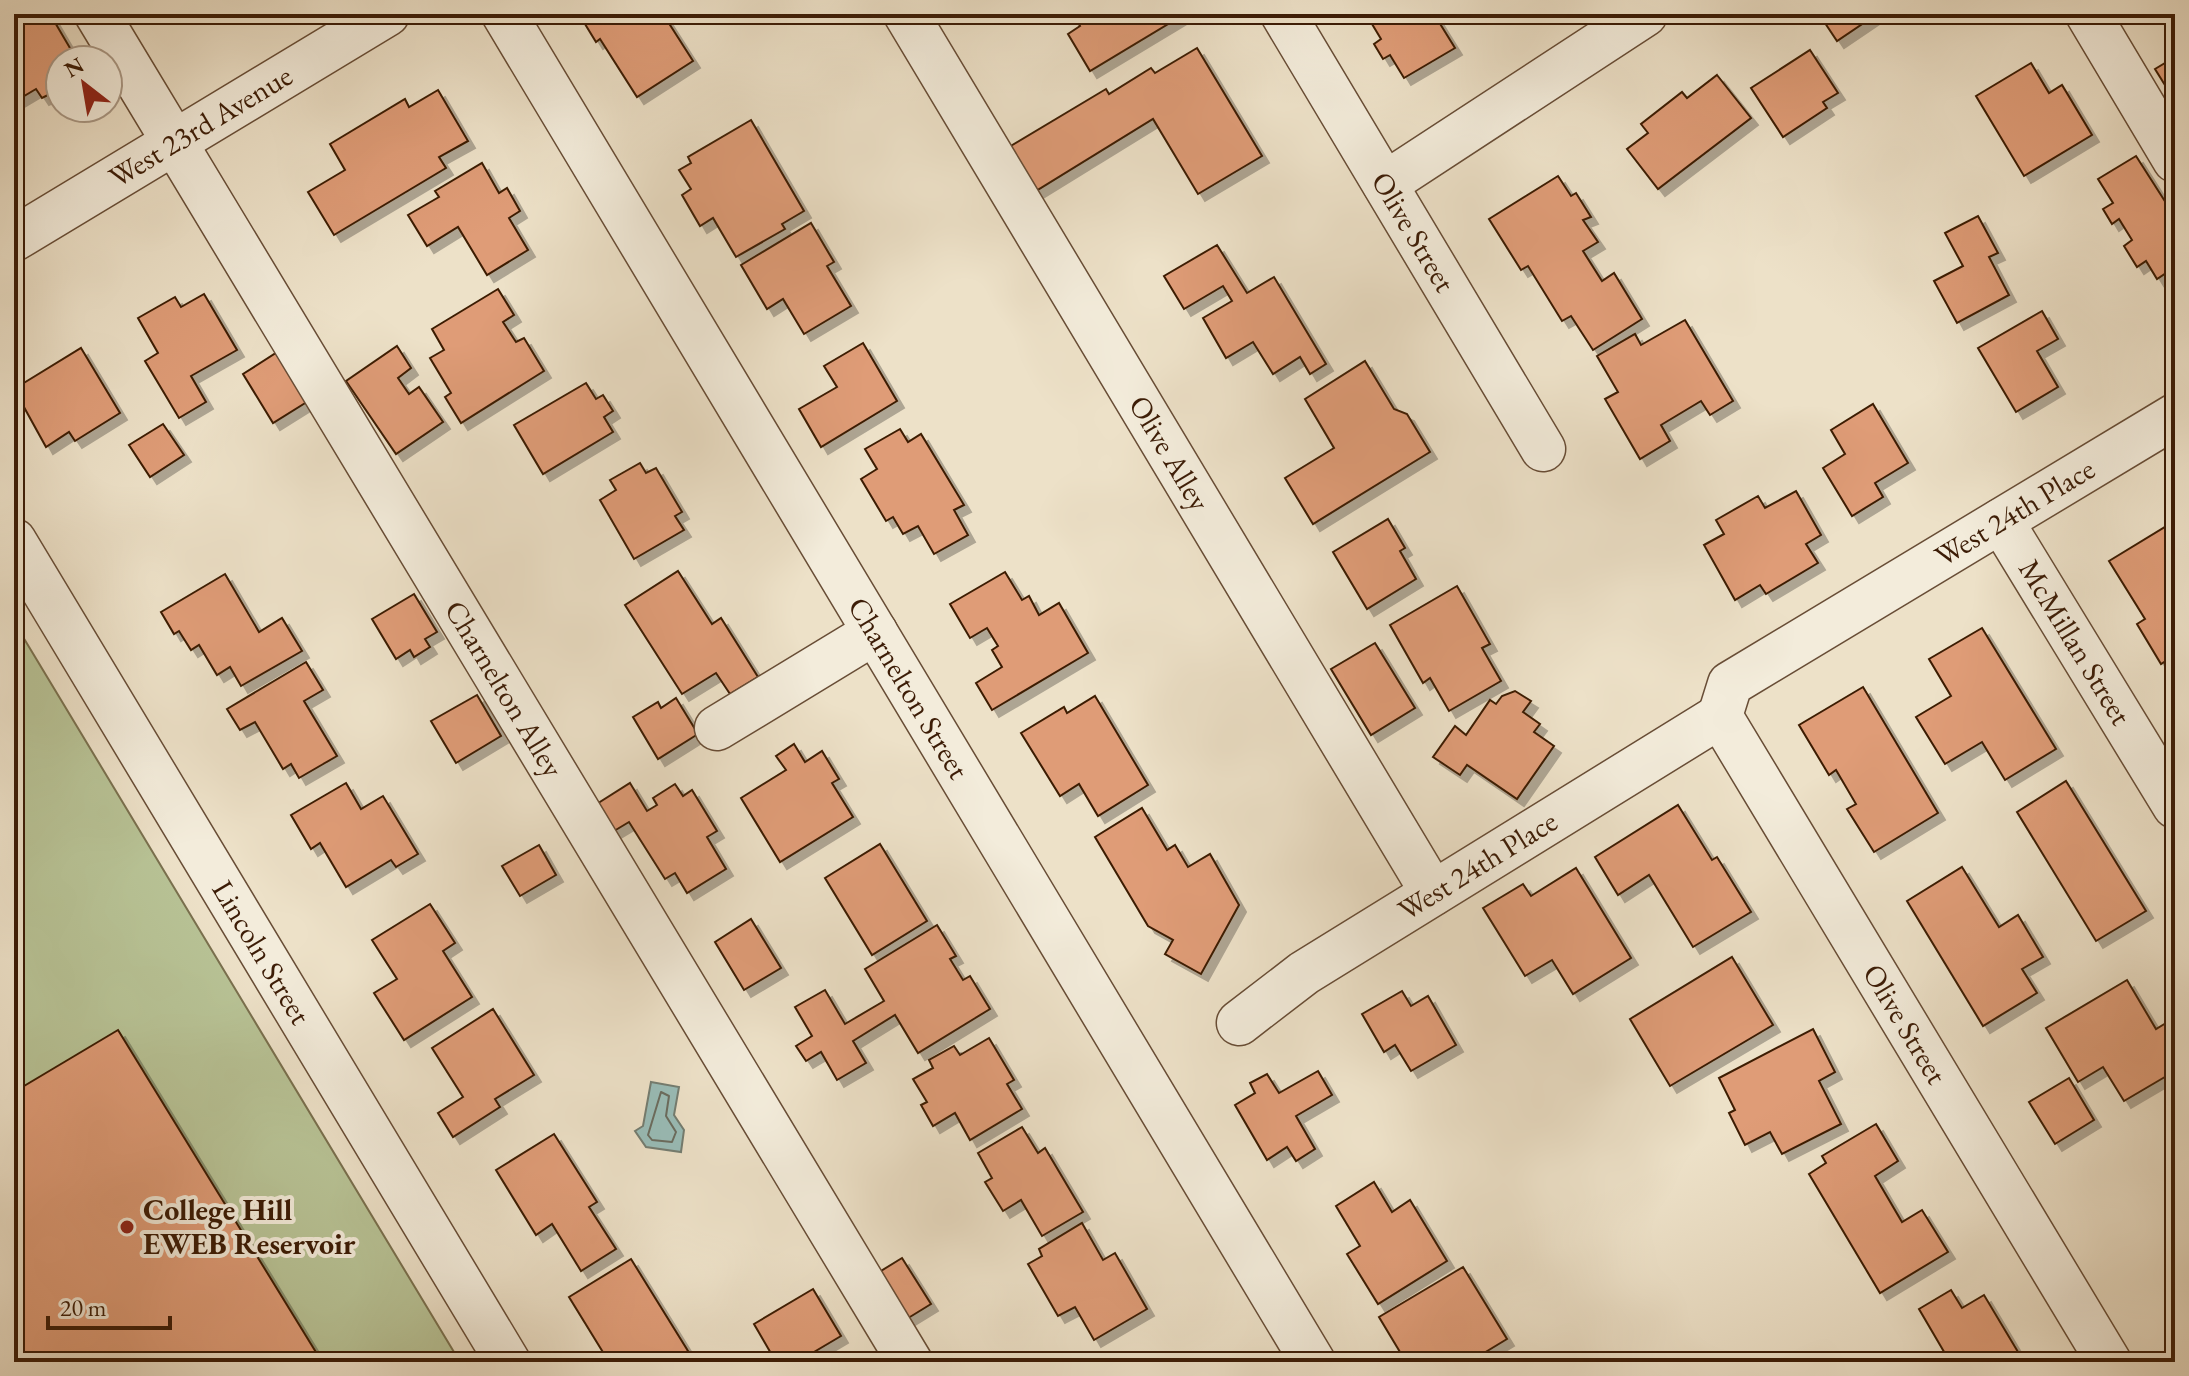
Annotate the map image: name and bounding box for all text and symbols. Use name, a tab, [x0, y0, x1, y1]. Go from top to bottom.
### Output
north arrow	[44, 44, 124, 124]
text: N	[59, 50, 89, 84]
street label: West 23rd Avenue	[102, 56, 299, 196]
street label: Olive Street	[1363, 164, 1465, 300]
street label: Olive Alley	[1120, 388, 1220, 518]
street label: West 24th Place	[1927, 449, 2102, 575]
street label: McMillan Street	[2010, 552, 2141, 732]
street label: Charnelton Street	[839, 590, 979, 786]
street label: Charnelton Alley	[436, 593, 573, 785]
street label: West 24th Place	[1390, 801, 1564, 929]
street label: Lincoln Street	[203, 873, 321, 1032]
street label: Olive Street	[1854, 957, 1957, 1091]
place label: College Hill EWEB Reservoir	[143, 1190, 356, 1263]
marker: College Hill EWEB Reservoir	[118, 1218, 136, 1236]
scale bar	[48, 1280, 170, 1330]
text: 20 m	[60, 1292, 107, 1323]

